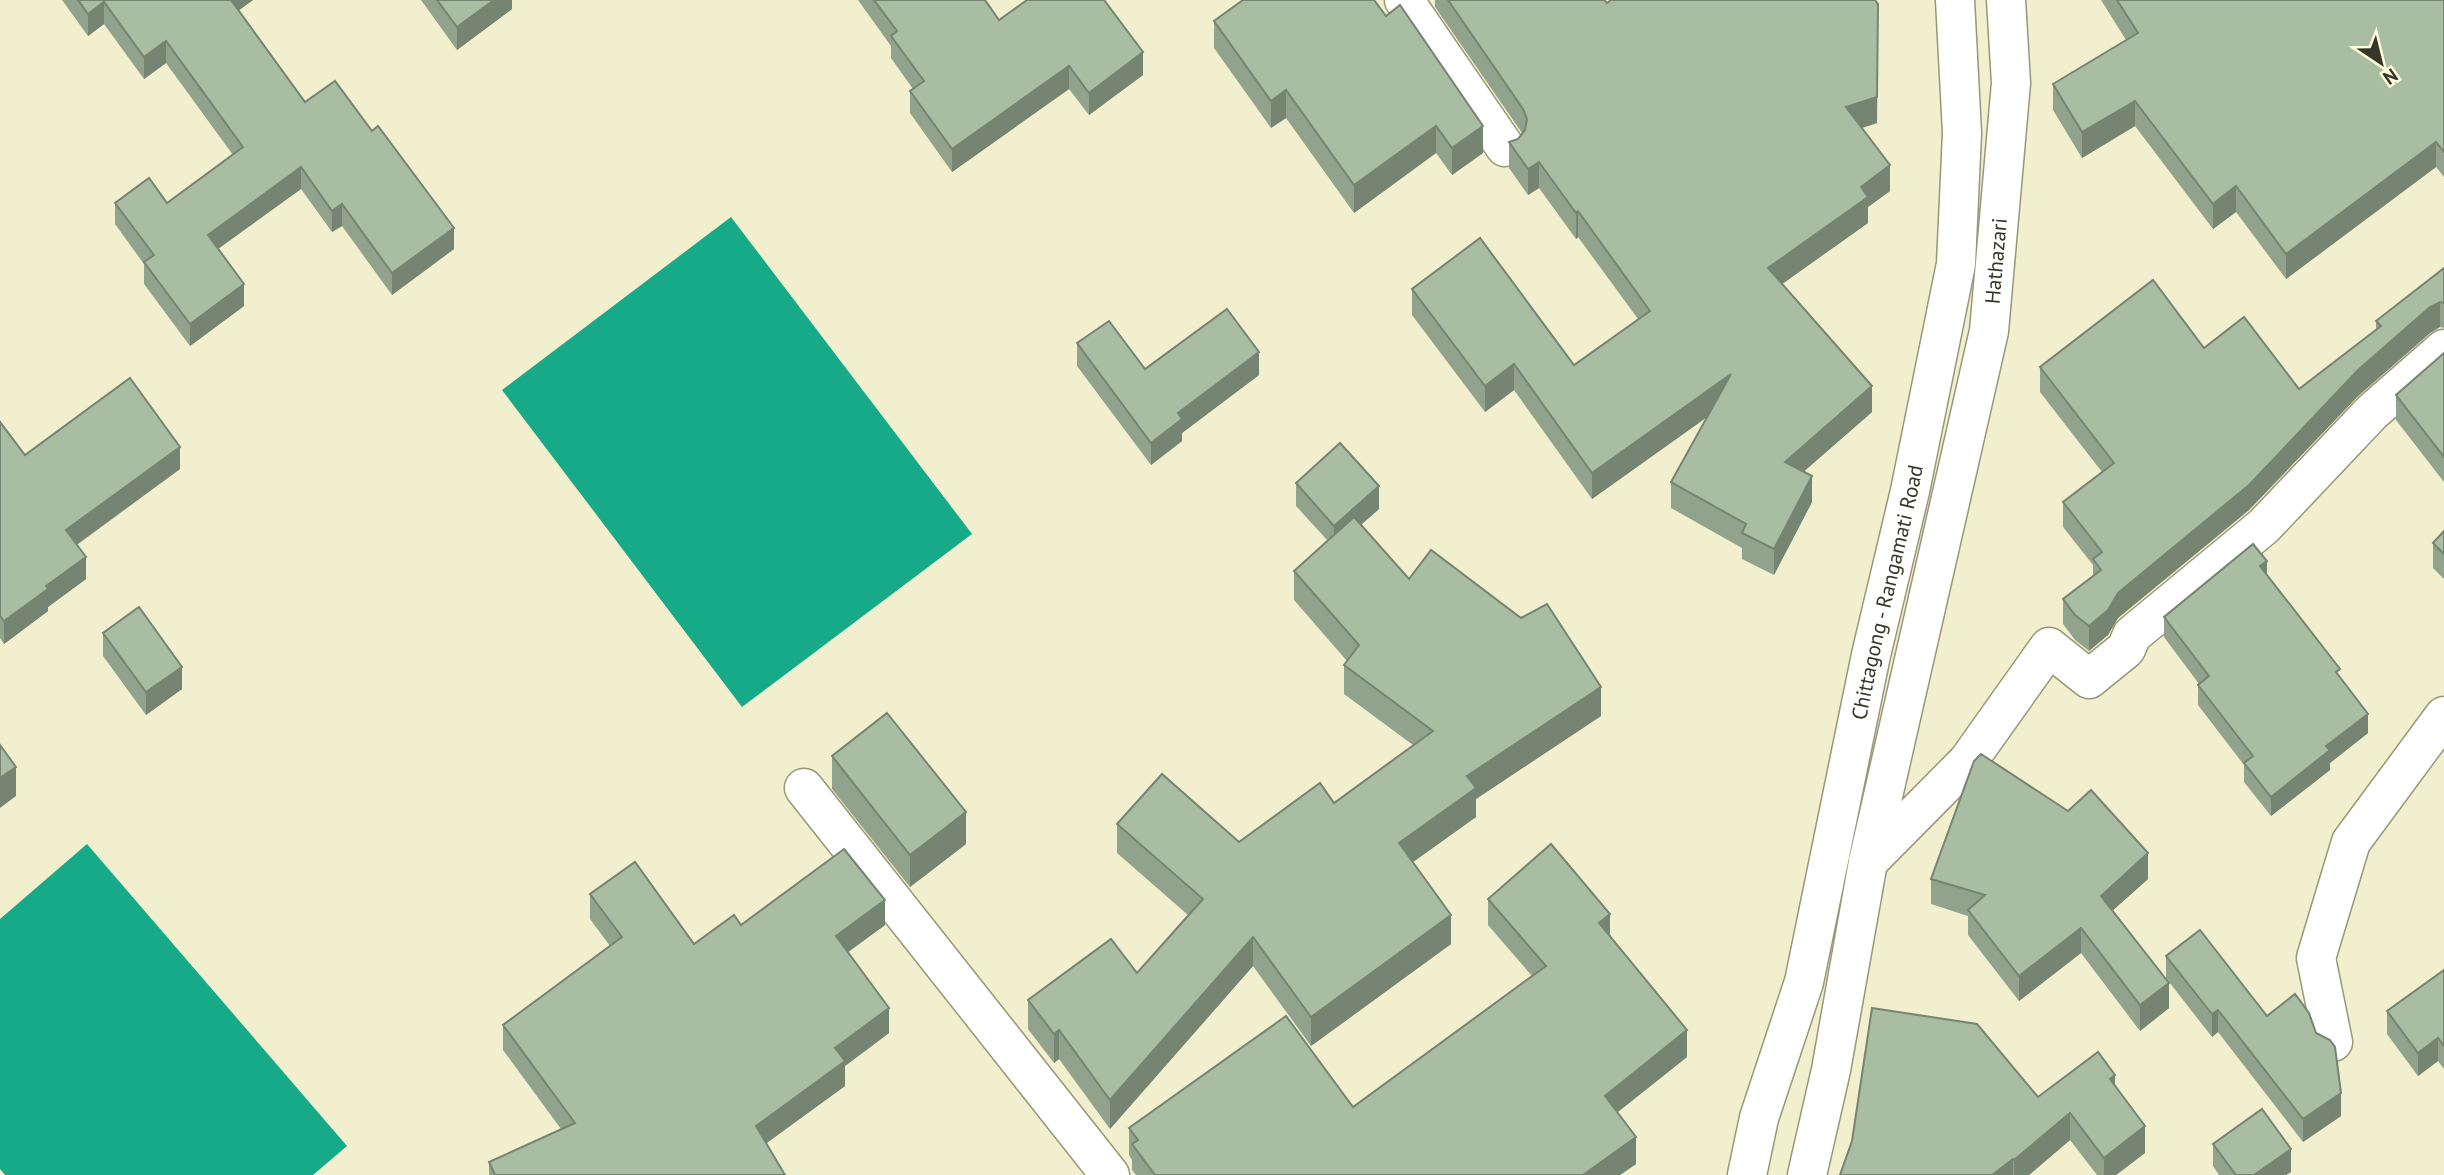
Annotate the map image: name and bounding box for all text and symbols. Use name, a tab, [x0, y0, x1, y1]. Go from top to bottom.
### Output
north arrow	[2346, 28, 2416, 98]
text: N	[2379, 64, 2403, 90]
street label: Hathazari	[1978, 217, 2012, 305]
street label: Chittagong - Rangamati Road	[1845, 462, 1929, 722]

